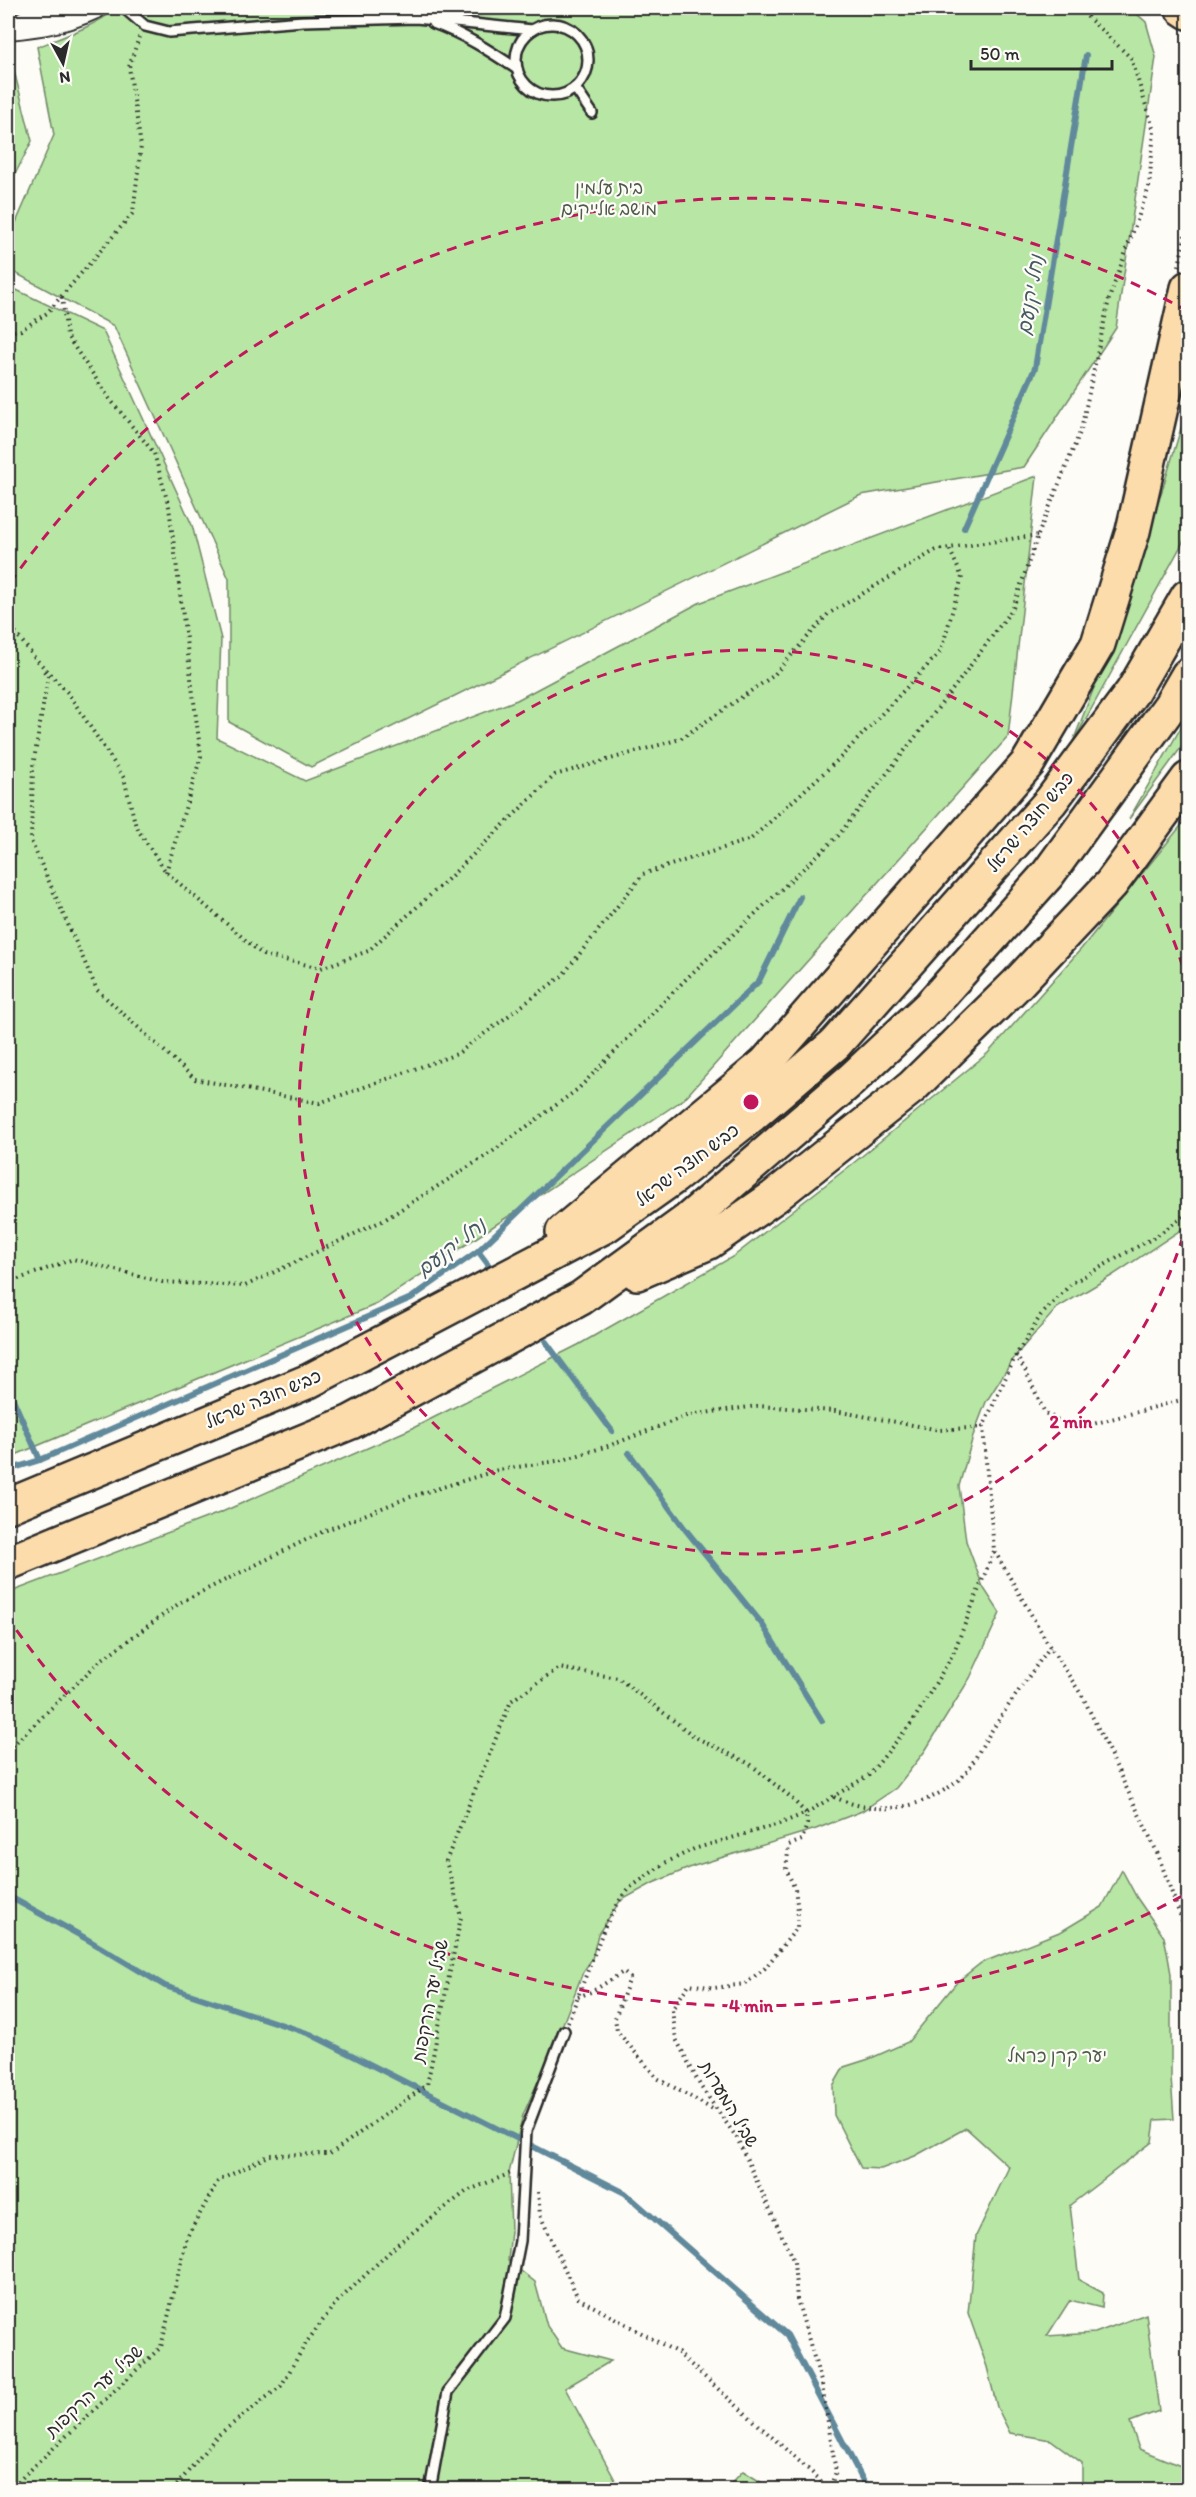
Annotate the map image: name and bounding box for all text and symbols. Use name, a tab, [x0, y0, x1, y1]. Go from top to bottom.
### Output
north arrow	[33, 33, 93, 93]
scale bar	[971, 33, 1112, 71]
text: 50 m	[980, 43, 1020, 65]
text: N	[58, 67, 72, 88]
park label: בית עלמין מושב אלייקים	[561, 177, 657, 220]
water label: נחל יקנעם	[1012, 252, 1049, 337]
street label: כביש חוצה ישראל	[982, 767, 1078, 877]
centre of rings	[741, 1092, 761, 1112]
street label: כביש חוצה ישראל	[631, 1119, 743, 1211]
water label: נחל יקנעם	[412, 1212, 492, 1282]
street label: כביש חוצה ישראל	[202, 1365, 324, 1433]
text: 2 min	[1050, 1411, 1093, 1433]
street label: שביל יער הרקפות	[407, 1937, 453, 2066]
text: 4 min	[729, 1995, 774, 2017]
park label: יער קרן כרמל	[1007, 2045, 1107, 2067]
street label: שביל המערות	[694, 2056, 763, 2151]
street label: שביל יער הרקפות	[40, 2340, 147, 2443]

